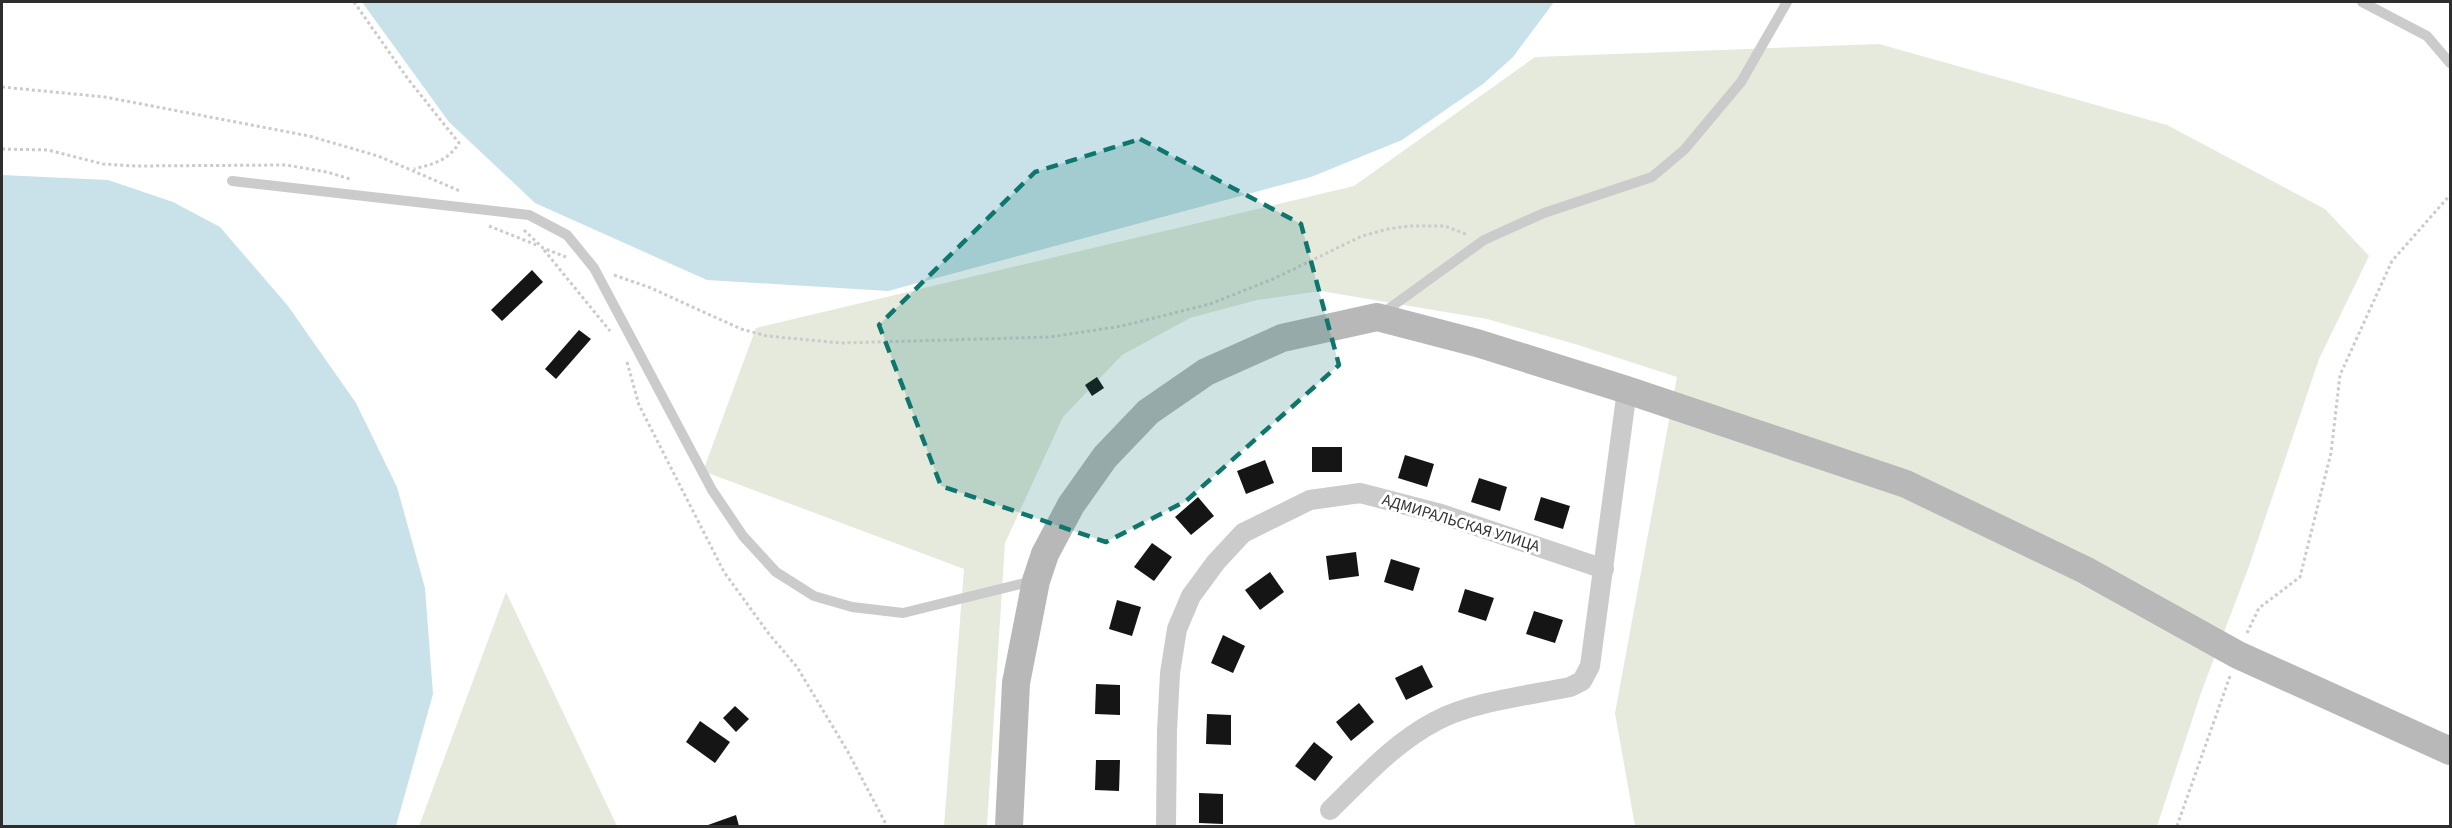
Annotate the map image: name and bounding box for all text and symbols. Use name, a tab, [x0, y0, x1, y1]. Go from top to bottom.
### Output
street label: АДМИРАЛЬСКАЯ УЛИЦА	[1379, 489, 1543, 558]

